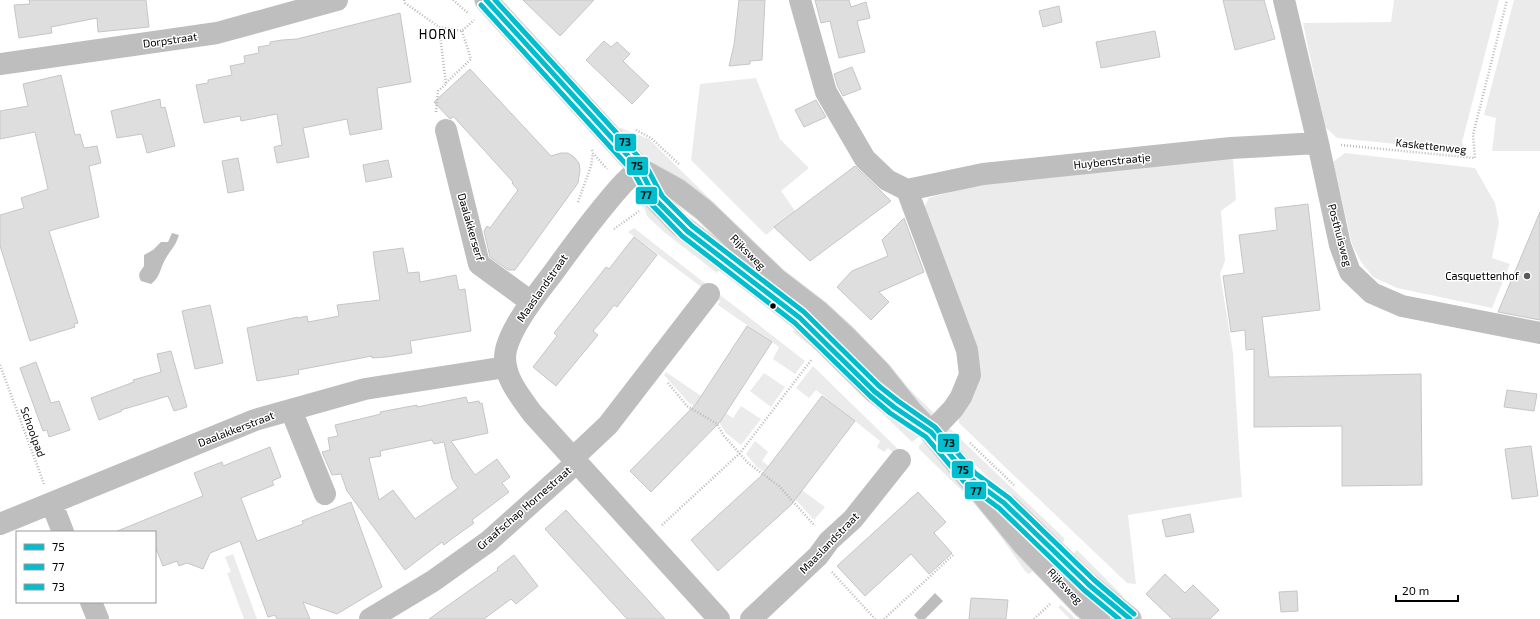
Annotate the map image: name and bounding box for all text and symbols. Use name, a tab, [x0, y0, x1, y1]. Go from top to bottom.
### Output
district label: HORN	[419, 26, 457, 42]
street label: Dorpstraat	[142, 29, 198, 50]
line badge: 73	[614, 133, 637, 152]
text: 73	[619, 135, 631, 148]
street label: Kaskettenweg	[1395, 135, 1467, 156]
street label: Huybenstraatje	[1073, 150, 1151, 172]
line badge: 75	[626, 156, 649, 176]
text: 75	[631, 159, 643, 172]
line badge: 77	[635, 186, 658, 205]
text: 77	[640, 188, 652, 201]
street label: Daalakkerserf	[456, 191, 488, 263]
street label: Posthuisweg	[1326, 202, 1355, 268]
street label: Rijksweg	[727, 231, 769, 273]
street label: Maaslandstraat	[513, 251, 570, 324]
place label: Casquettenhof	[1445, 269, 1520, 282]
marker: Casquettenhof	[1522, 271, 1532, 281]
unlabelled marker	[768, 301, 778, 311]
street label: Schoolpad	[18, 405, 49, 459]
street label: Daalakkerstraat	[196, 408, 276, 449]
line badge: 73	[937, 433, 960, 453]
text: 73	[943, 436, 955, 449]
line badge: 75	[951, 460, 974, 479]
street label: Graafschap Hornestraat	[474, 463, 573, 552]
text: 75	[957, 463, 969, 476]
line badge: 77	[964, 481, 987, 500]
text: 77	[970, 484, 982, 497]
street label: Maaslandstraat	[796, 509, 861, 576]
legend	[16, 531, 156, 603]
text: 75	[52, 539, 65, 553]
text: 77	[52, 559, 64, 573]
street label: Rijksweg	[1044, 565, 1086, 607]
scale bar	[1396, 577, 1458, 603]
text: 73	[52, 579, 65, 593]
text: 20 m	[1402, 583, 1429, 597]

